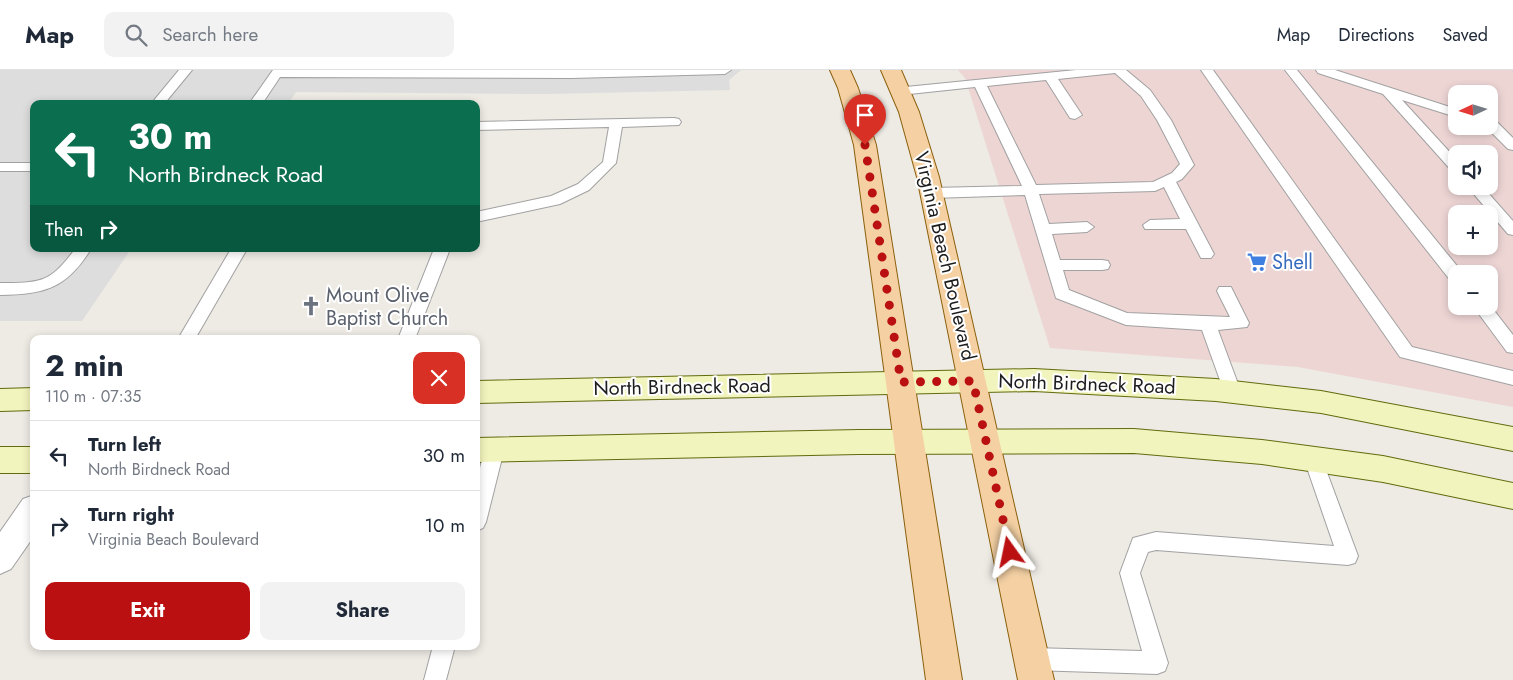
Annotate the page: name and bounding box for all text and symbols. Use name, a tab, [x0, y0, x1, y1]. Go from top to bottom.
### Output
search box	[104, 12, 454, 57]
text: Map	[25, 17, 74, 52]
icon: search	[122, 21, 150, 49]
text: Search here	[162, 21, 258, 48]
text: Map	[1277, 22, 1310, 48]
text: Directions	[1338, 22, 1414, 48]
text: Saved	[1442, 22, 1488, 48]
north arrow	[1448, 85, 1498, 135]
map controls	[1448, 85, 1498, 315]
pin	[844, 94, 886, 145]
icon: arrive	[851, 101, 879, 129]
text: 30 m	[128, 112, 212, 162]
icon: left	[45, 120, 110, 185]
button: sound	[1448, 145, 1498, 195]
street label: Virginia Beach Boulevard	[907, 149, 983, 363]
text: North Birdneck Road	[128, 158, 323, 190]
button: +	[1448, 205, 1498, 255]
icon: right	[94, 215, 122, 243]
text: Then	[45, 216, 84, 243]
place label: Shell	[1272, 248, 1313, 277]
supermarket icon: Shell	[1246, 251, 1268, 273]
button: −	[1448, 265, 1498, 315]
place label: Mount Olive Baptist Church	[326, 281, 448, 333]
church icon: Mount Olive Baptist Church	[300, 295, 322, 317]
text: 2 min	[45, 344, 124, 387]
button: close	[413, 352, 465, 404]
street label: North Birdneck Road	[998, 366, 1176, 402]
street label: North Birdneck Road	[593, 371, 771, 403]
text: 110 m · 07:35	[45, 385, 141, 408]
text: Turn left	[88, 431, 161, 458]
icon: left	[45, 442, 73, 470]
text: 30 m	[423, 442, 465, 469]
text: North Birdneck Road	[88, 458, 230, 481]
text: Turn right	[88, 501, 174, 528]
icon: right	[45, 512, 73, 540]
text: 10 m	[425, 512, 465, 539]
position arrow	[983, 525, 1035, 577]
text: Virginia Beach Boulevard	[88, 528, 259, 551]
button: Exit	[45, 582, 250, 640]
button: Share	[260, 582, 465, 640]

